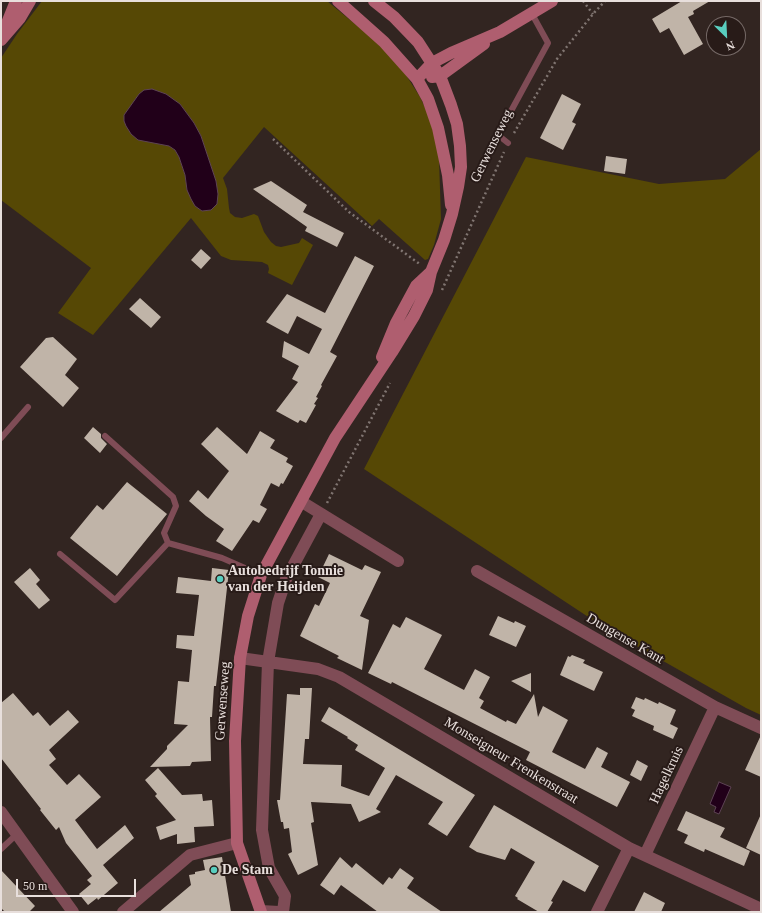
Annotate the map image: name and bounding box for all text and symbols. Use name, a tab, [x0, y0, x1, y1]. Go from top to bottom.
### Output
north arrow	[706, 16, 746, 56]
text: N	[724, 39, 737, 53]
street label: Gerwenseweg	[467, 107, 517, 185]
place label: Autobedrijf Tonnie van der Heijden	[228, 563, 343, 596]
marker: Autobedrijf Tonnie van der Heijden	[215, 574, 225, 584]
street label: Dungense Kant	[583, 610, 667, 668]
street label: Gerwenseweg	[212, 661, 234, 741]
street label: Monseigneur Frenkenstraat	[441, 714, 581, 808]
street label: Hagelkruis	[646, 744, 688, 806]
place label: De Stam	[222, 862, 273, 878]
marker: De Stam	[209, 865, 219, 875]
scale bar	[18, 871, 138, 897]
text: 50 m	[23, 879, 47, 893]

